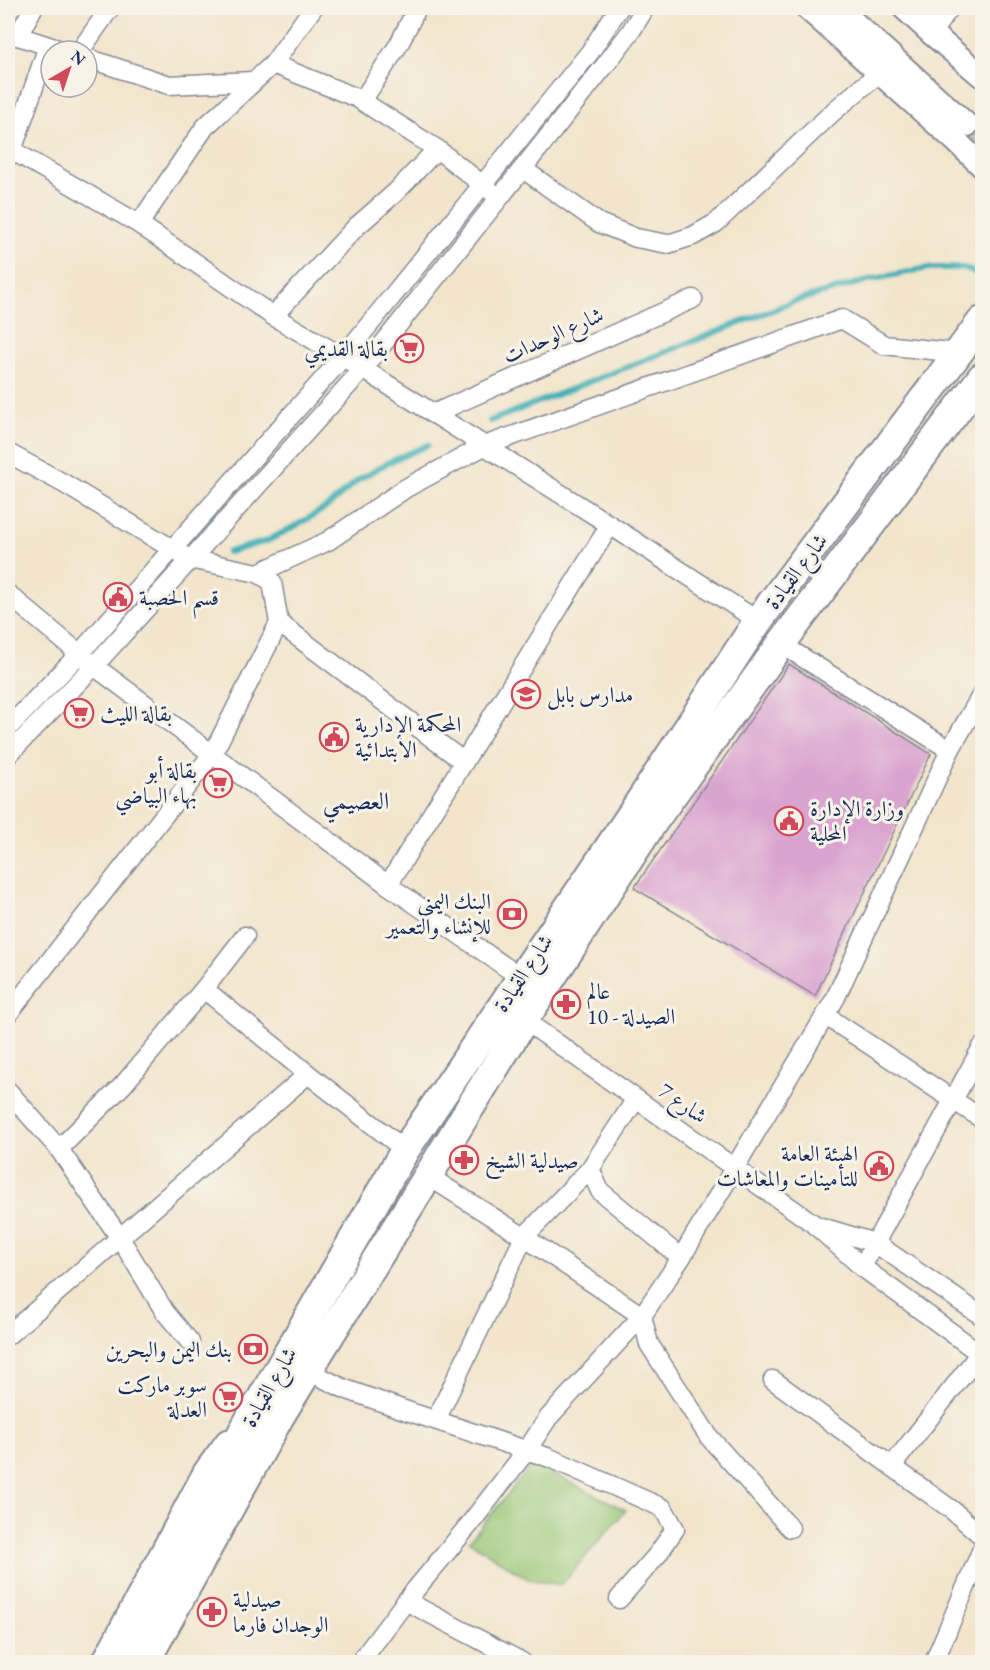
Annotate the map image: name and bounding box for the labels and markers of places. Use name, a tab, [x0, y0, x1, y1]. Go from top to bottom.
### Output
supermarket icon: بقالة القديمي	[393, 332, 425, 364]
place label: بقالة القديمي	[304, 334, 388, 369]
public building icon: قسم الحصبة	[102, 581, 134, 613]
place label: قسم الحصبة	[139, 583, 219, 619]
school or university icon: مدارس بابل	[510, 678, 542, 710]
place label: مدارس بابل	[547, 680, 633, 710]
supermarket icon: بقالة الليث	[63, 697, 95, 729]
place label: بقالة الليث	[100, 699, 172, 728]
place label: المحكمة الإدارية الابتدائية	[355, 710, 461, 764]
public building icon: المحكمة الإدارية الابتدائية	[318, 721, 350, 753]
place label: بقالة أبو بهاء البياضي	[115, 755, 197, 816]
supermarket icon: بقالة أبو بهاء البياضي	[202, 767, 234, 799]
place label: وزارة الإدارة المحلية	[810, 794, 904, 848]
public building icon: وزارة الإدارة المحلية	[773, 805, 805, 837]
place label: البنك اليمني للإنشاء والتعمير	[384, 887, 491, 943]
bank icon: البنك اليمني للإنشاء والتعمير	[496, 898, 528, 930]
place label: عالم الصيدلة - 10	[587, 977, 675, 1031]
pharmacy icon: عالم الصيدلة - 10	[550, 988, 582, 1020]
place label: الهيئة العامة للتأمينات والمعاشات	[716, 1139, 858, 1193]
pharmacy icon: صيدلية الشيخ	[448, 1144, 480, 1176]
place label: صيدلية الشيخ	[485, 1146, 579, 1180]
public building icon: الهيئة العامة للتأمينات والمعاشات	[863, 1150, 895, 1182]
bank icon: بنك اليمن والبحرين	[237, 1333, 269, 1365]
place label: بنك اليمن والبحرين	[105, 1335, 232, 1365]
place label: سوبر ماركت العدلة	[117, 1370, 207, 1424]
supermarket icon: سوبر ماركت العدلة	[212, 1381, 244, 1413]
place label: صيدلية الوجدان فارما	[233, 1585, 329, 1639]
pharmacy icon: صيدلية الوجدان فارما	[196, 1596, 228, 1628]

